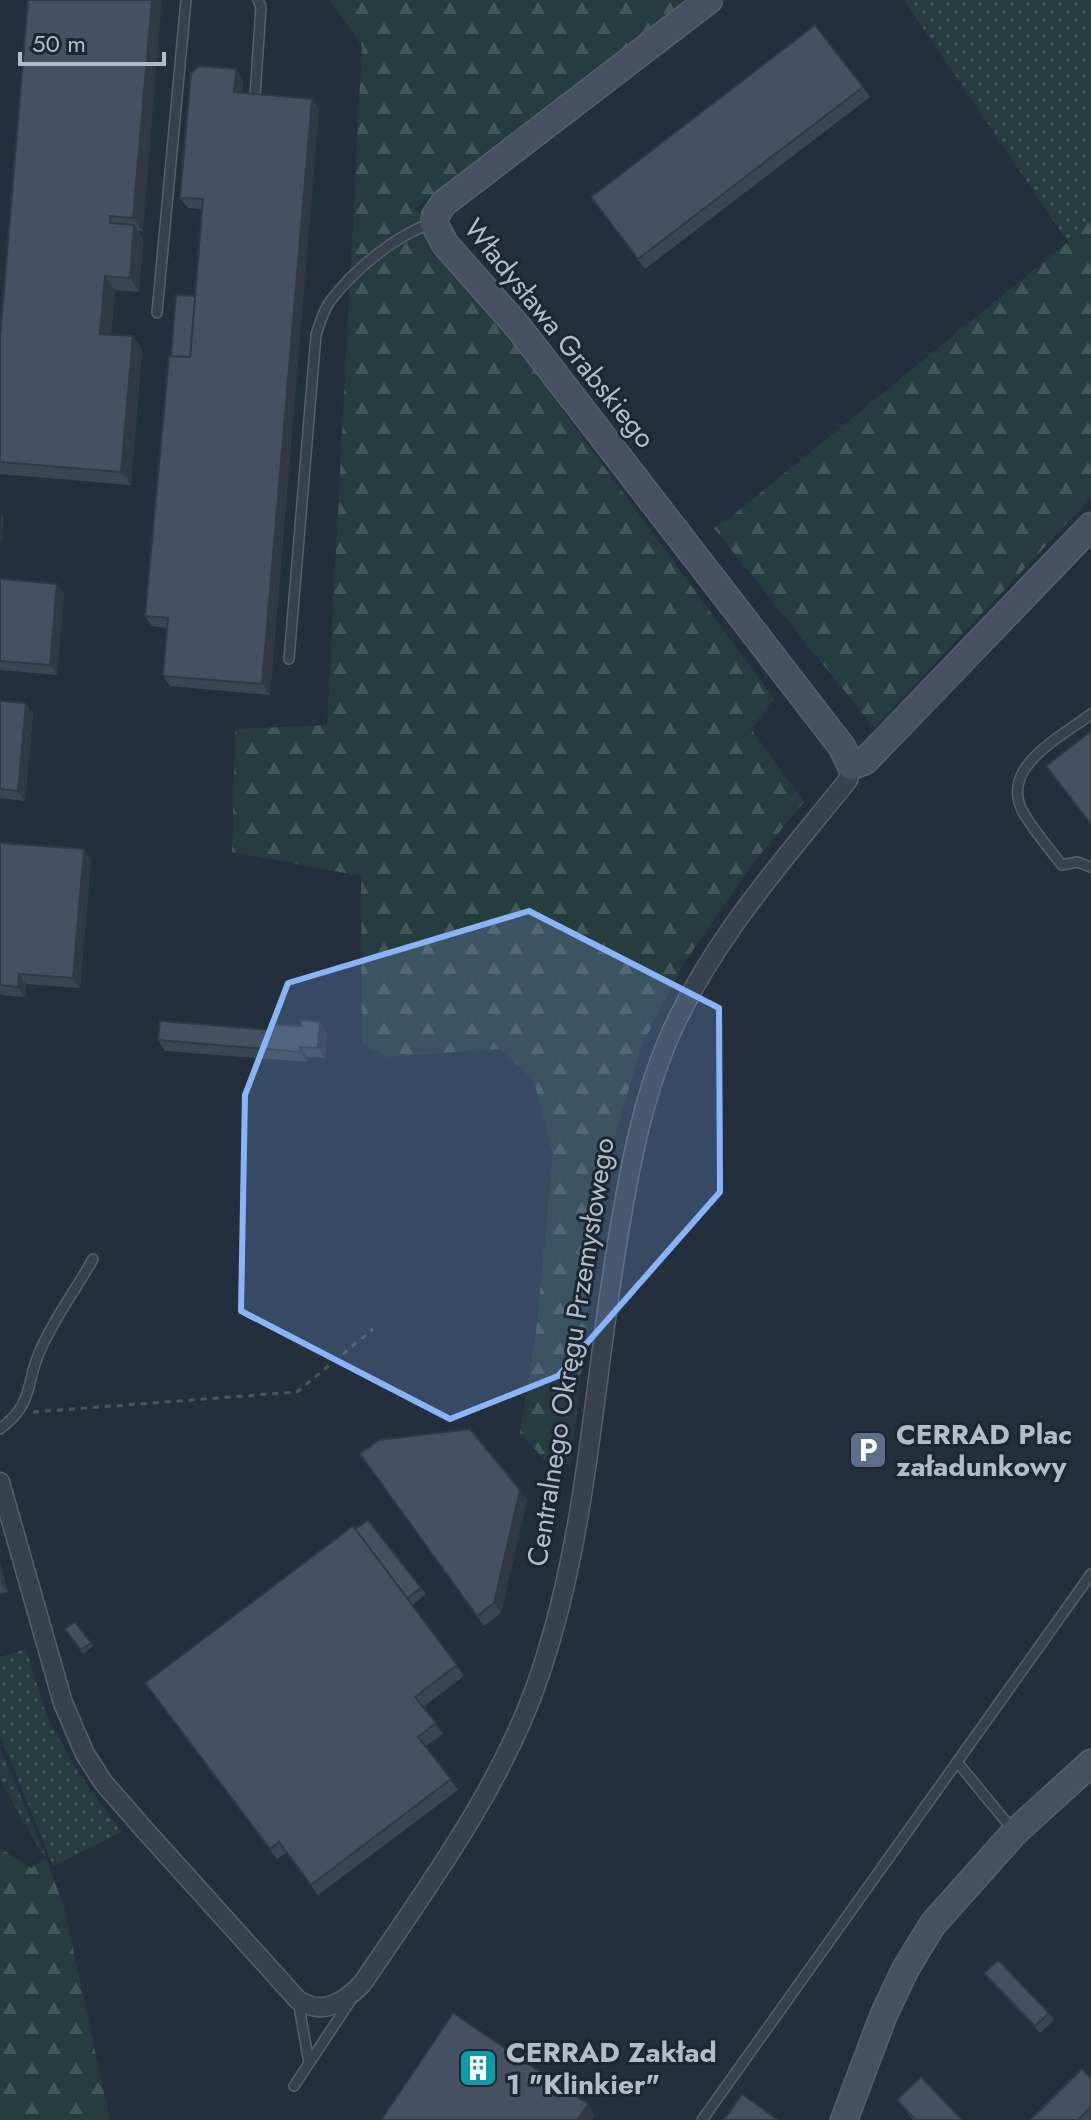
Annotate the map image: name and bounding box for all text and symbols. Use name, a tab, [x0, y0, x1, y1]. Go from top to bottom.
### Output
scale bar	[20, 16, 164, 66]
text: 50 m	[32, 26, 86, 61]
street label: Władysława Grabskiego	[454, 210, 665, 457]
street label: Centralnego Okręgu Przemysłowego	[516, 1135, 625, 1569]
place label: CERRAD Plac załadunkowy	[896, 1414, 1072, 1487]
parking icon: CERRAD Plac załadunkowy	[847, 1429, 889, 1471]
place label: CERRAD Zakład 1 "Klinkier"	[506, 2032, 717, 2105]
building icon: CERRAD Zakład 1 "Klinkier"	[457, 2047, 499, 2089]

